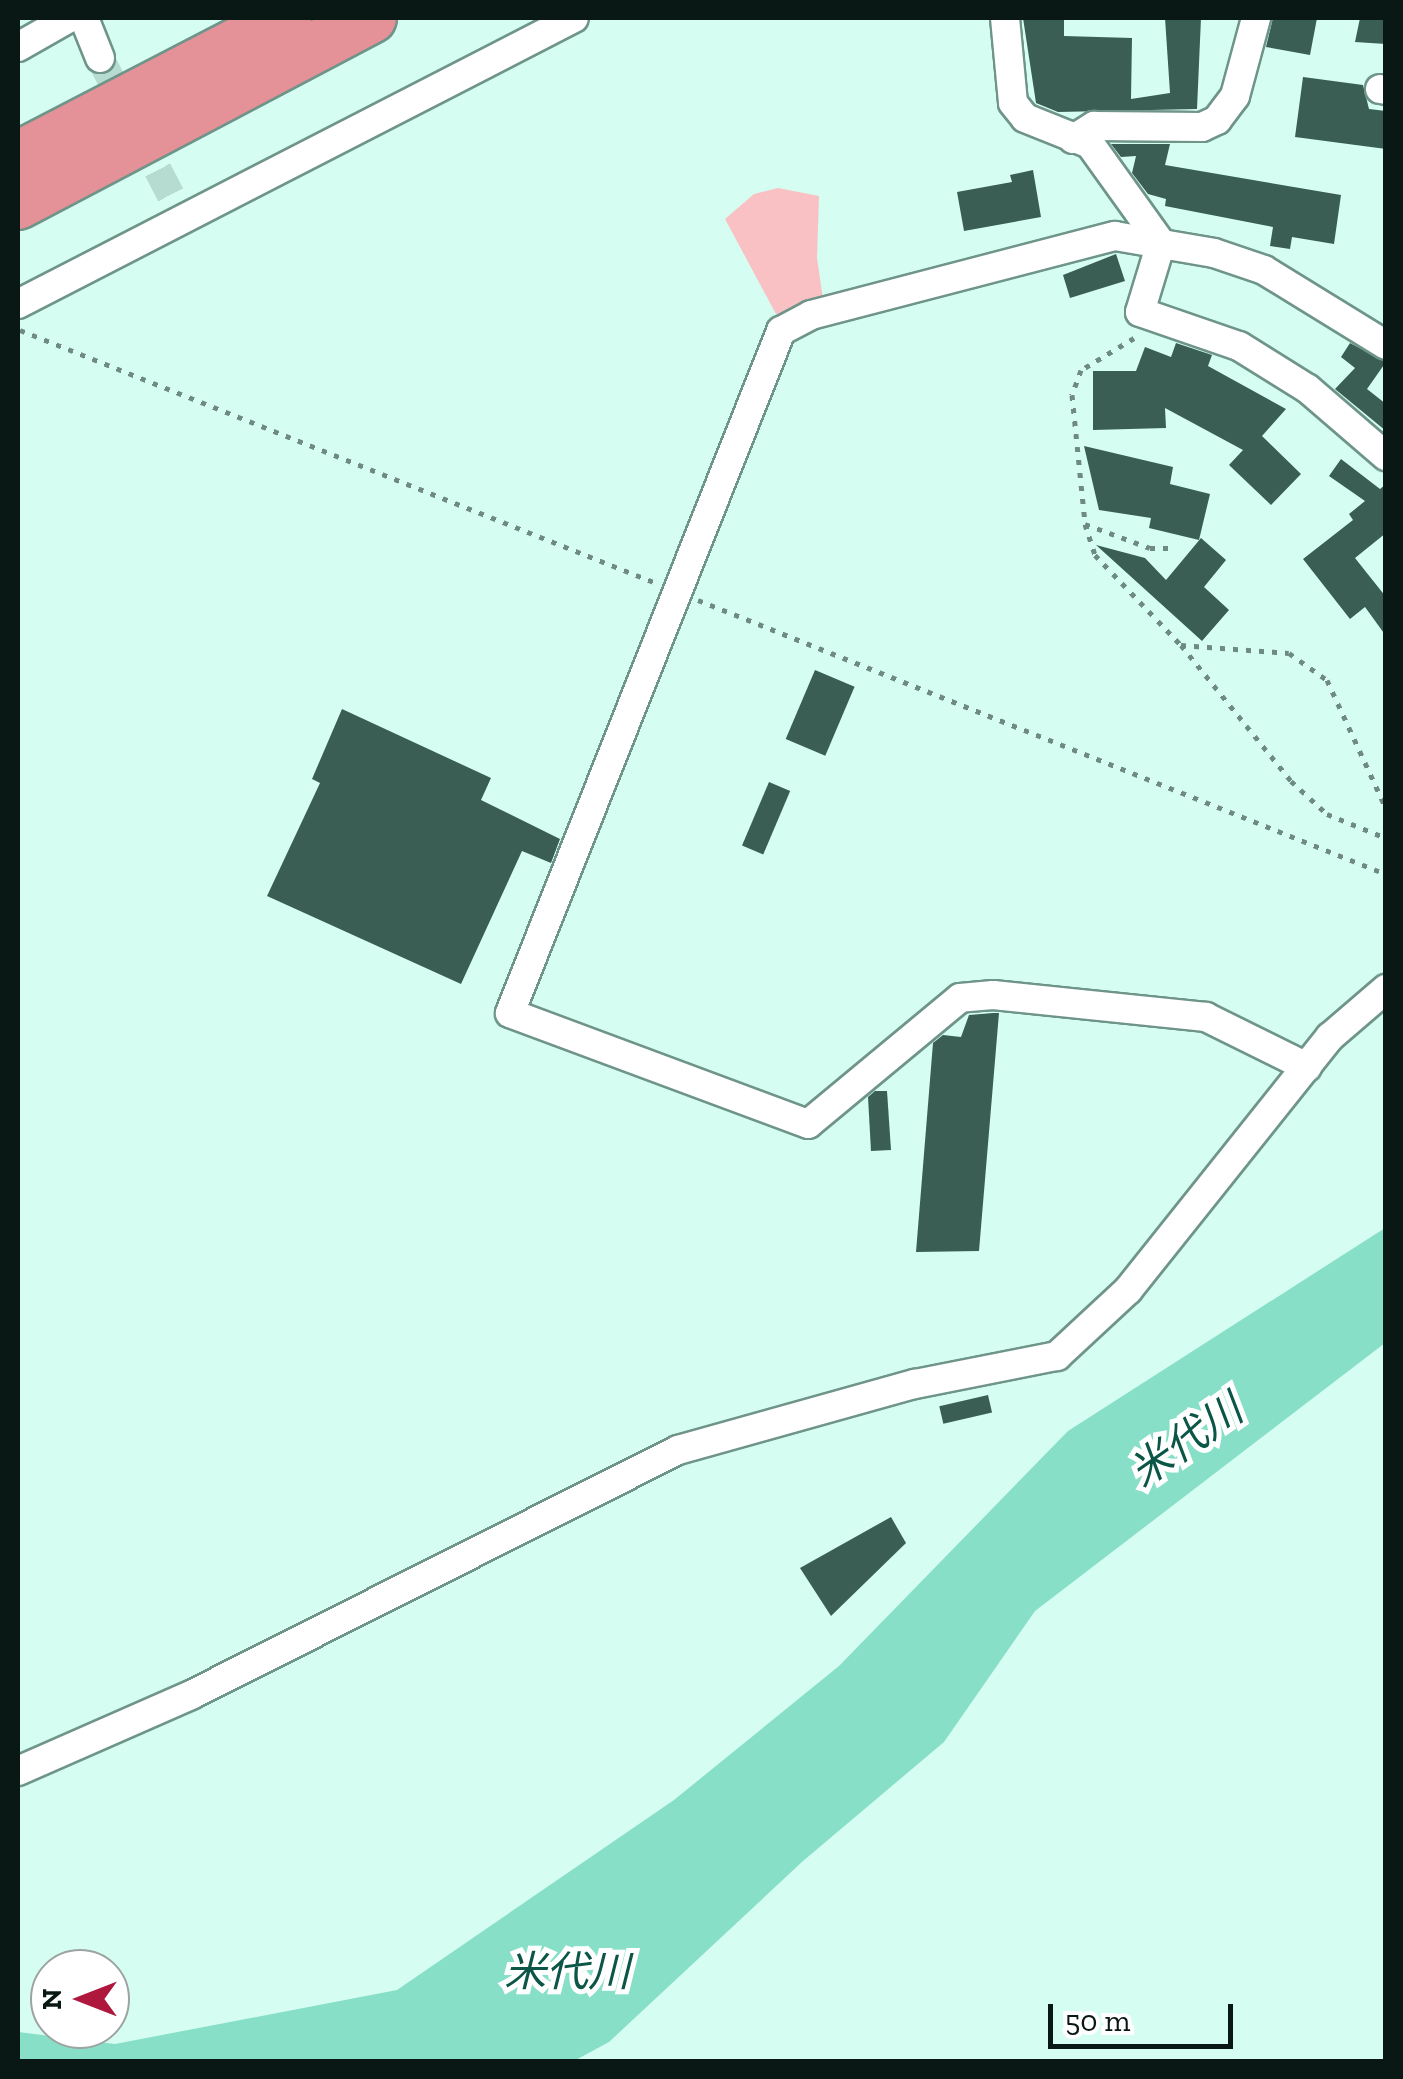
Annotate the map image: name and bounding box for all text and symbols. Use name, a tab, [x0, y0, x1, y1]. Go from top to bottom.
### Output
water label: 米代川	[1120, 1384, 1252, 1498]
water label: 米代川	[504, 1947, 630, 1997]
north arrow	[30, 1949, 130, 2049]
scale bar	[1053, 1984, 1238, 2046]
text: N	[35, 1988, 68, 2010]
text: 50 m	[1065, 2003, 1130, 2039]

